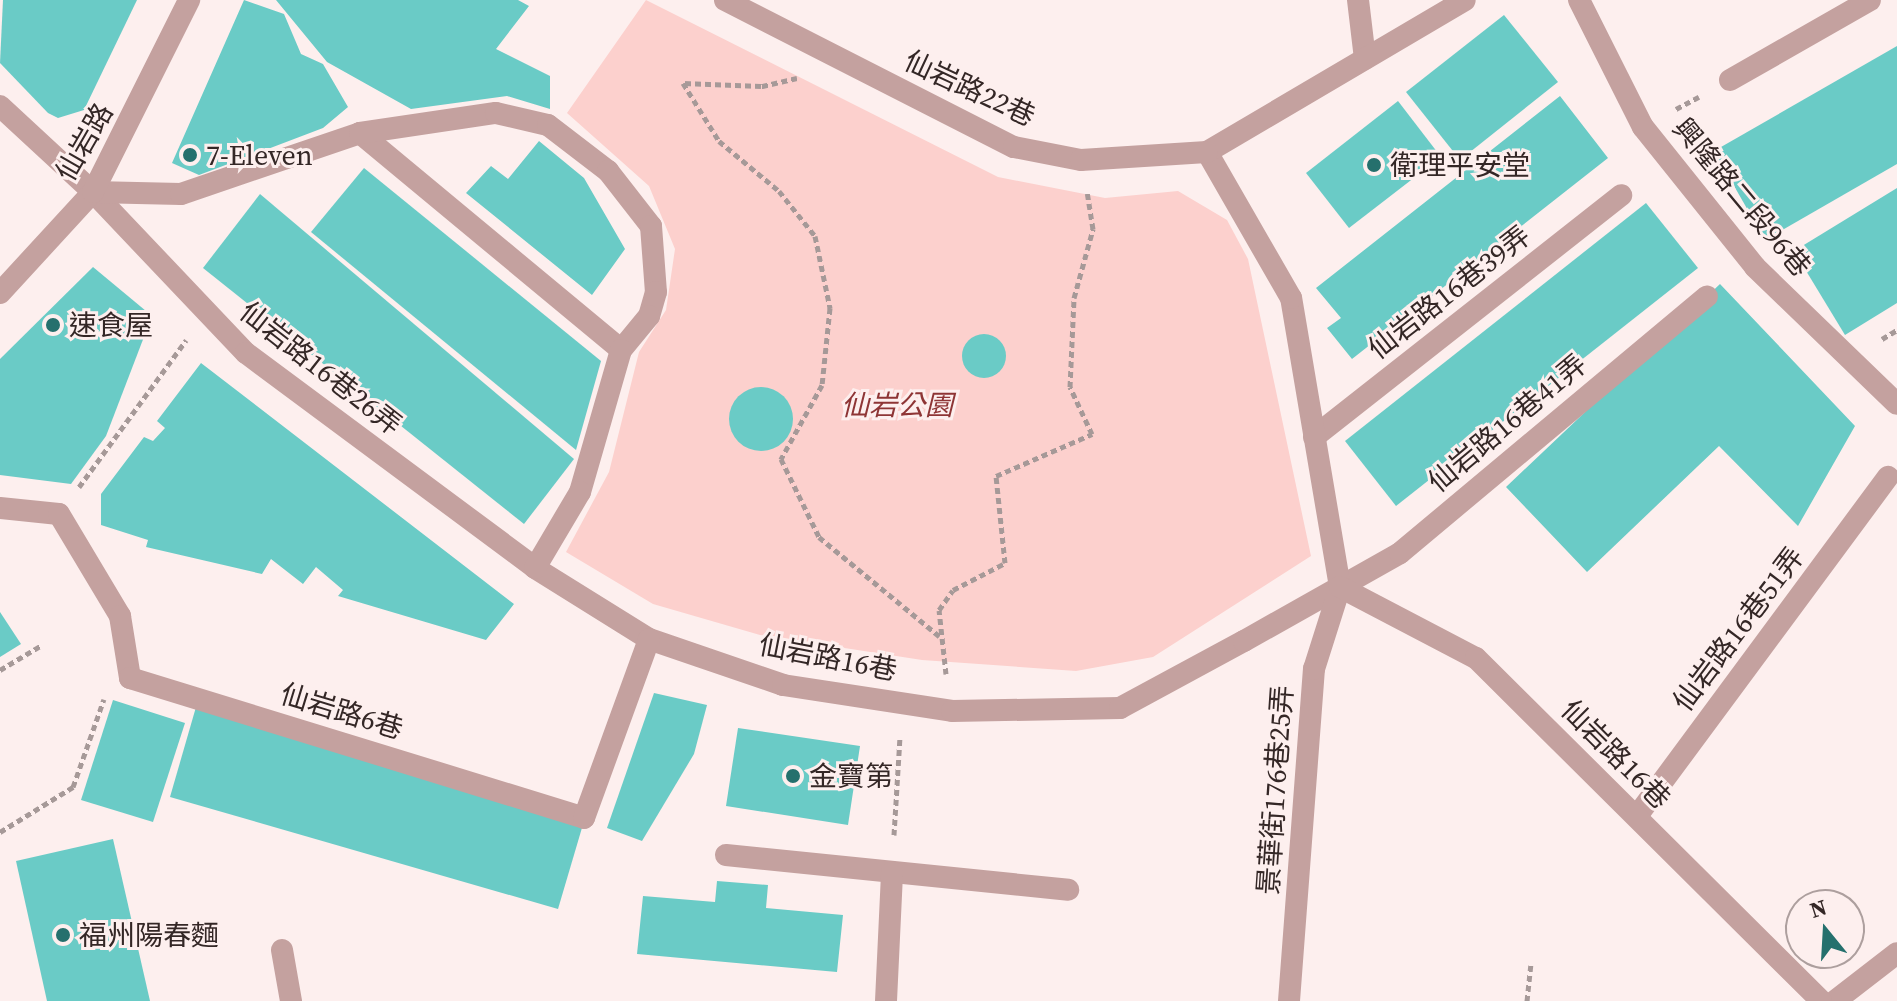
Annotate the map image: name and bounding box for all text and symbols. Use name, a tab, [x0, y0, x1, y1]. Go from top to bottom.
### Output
street label: 仙岩路22巷	[899, 43, 1041, 133]
street label: 仙岩路	[48, 97, 120, 187]
street label: 興隆路二段96巷	[1666, 111, 1818, 283]
place label: 7-Eleven	[206, 138, 313, 172]
marker: 7-Eleven	[181, 146, 199, 164]
place label: 衛理平安堂	[1390, 148, 1530, 182]
marker: 衛理平安堂	[1365, 156, 1383, 174]
street label: 仙岩路16巷39弄	[1361, 218, 1537, 366]
street label: 仙岩路16巷26弄	[233, 294, 409, 442]
place label: 速食屋	[69, 308, 153, 342]
marker: 速食屋	[44, 316, 62, 334]
street label: 仙岩路16巷41弄	[1421, 347, 1593, 499]
park label: 仙岩公園	[841, 388, 953, 422]
street label: 仙岩路16巷51弄	[1666, 541, 1810, 717]
street label: 仙岩路16巷	[756, 627, 900, 687]
street label: 仙岩路6巷	[277, 677, 407, 745]
street label: 景華街176巷25弄	[1251, 684, 1299, 896]
street label: 仙岩路16巷	[1555, 693, 1677, 815]
place label: 金寶第	[809, 759, 893, 793]
marker: 金寶第	[784, 767, 802, 785]
north arrow	[1785, 889, 1865, 969]
text: N	[1806, 891, 1830, 925]
place label: 福州陽春麵	[79, 918, 219, 952]
marker: 福州陽春麵	[54, 926, 72, 944]

